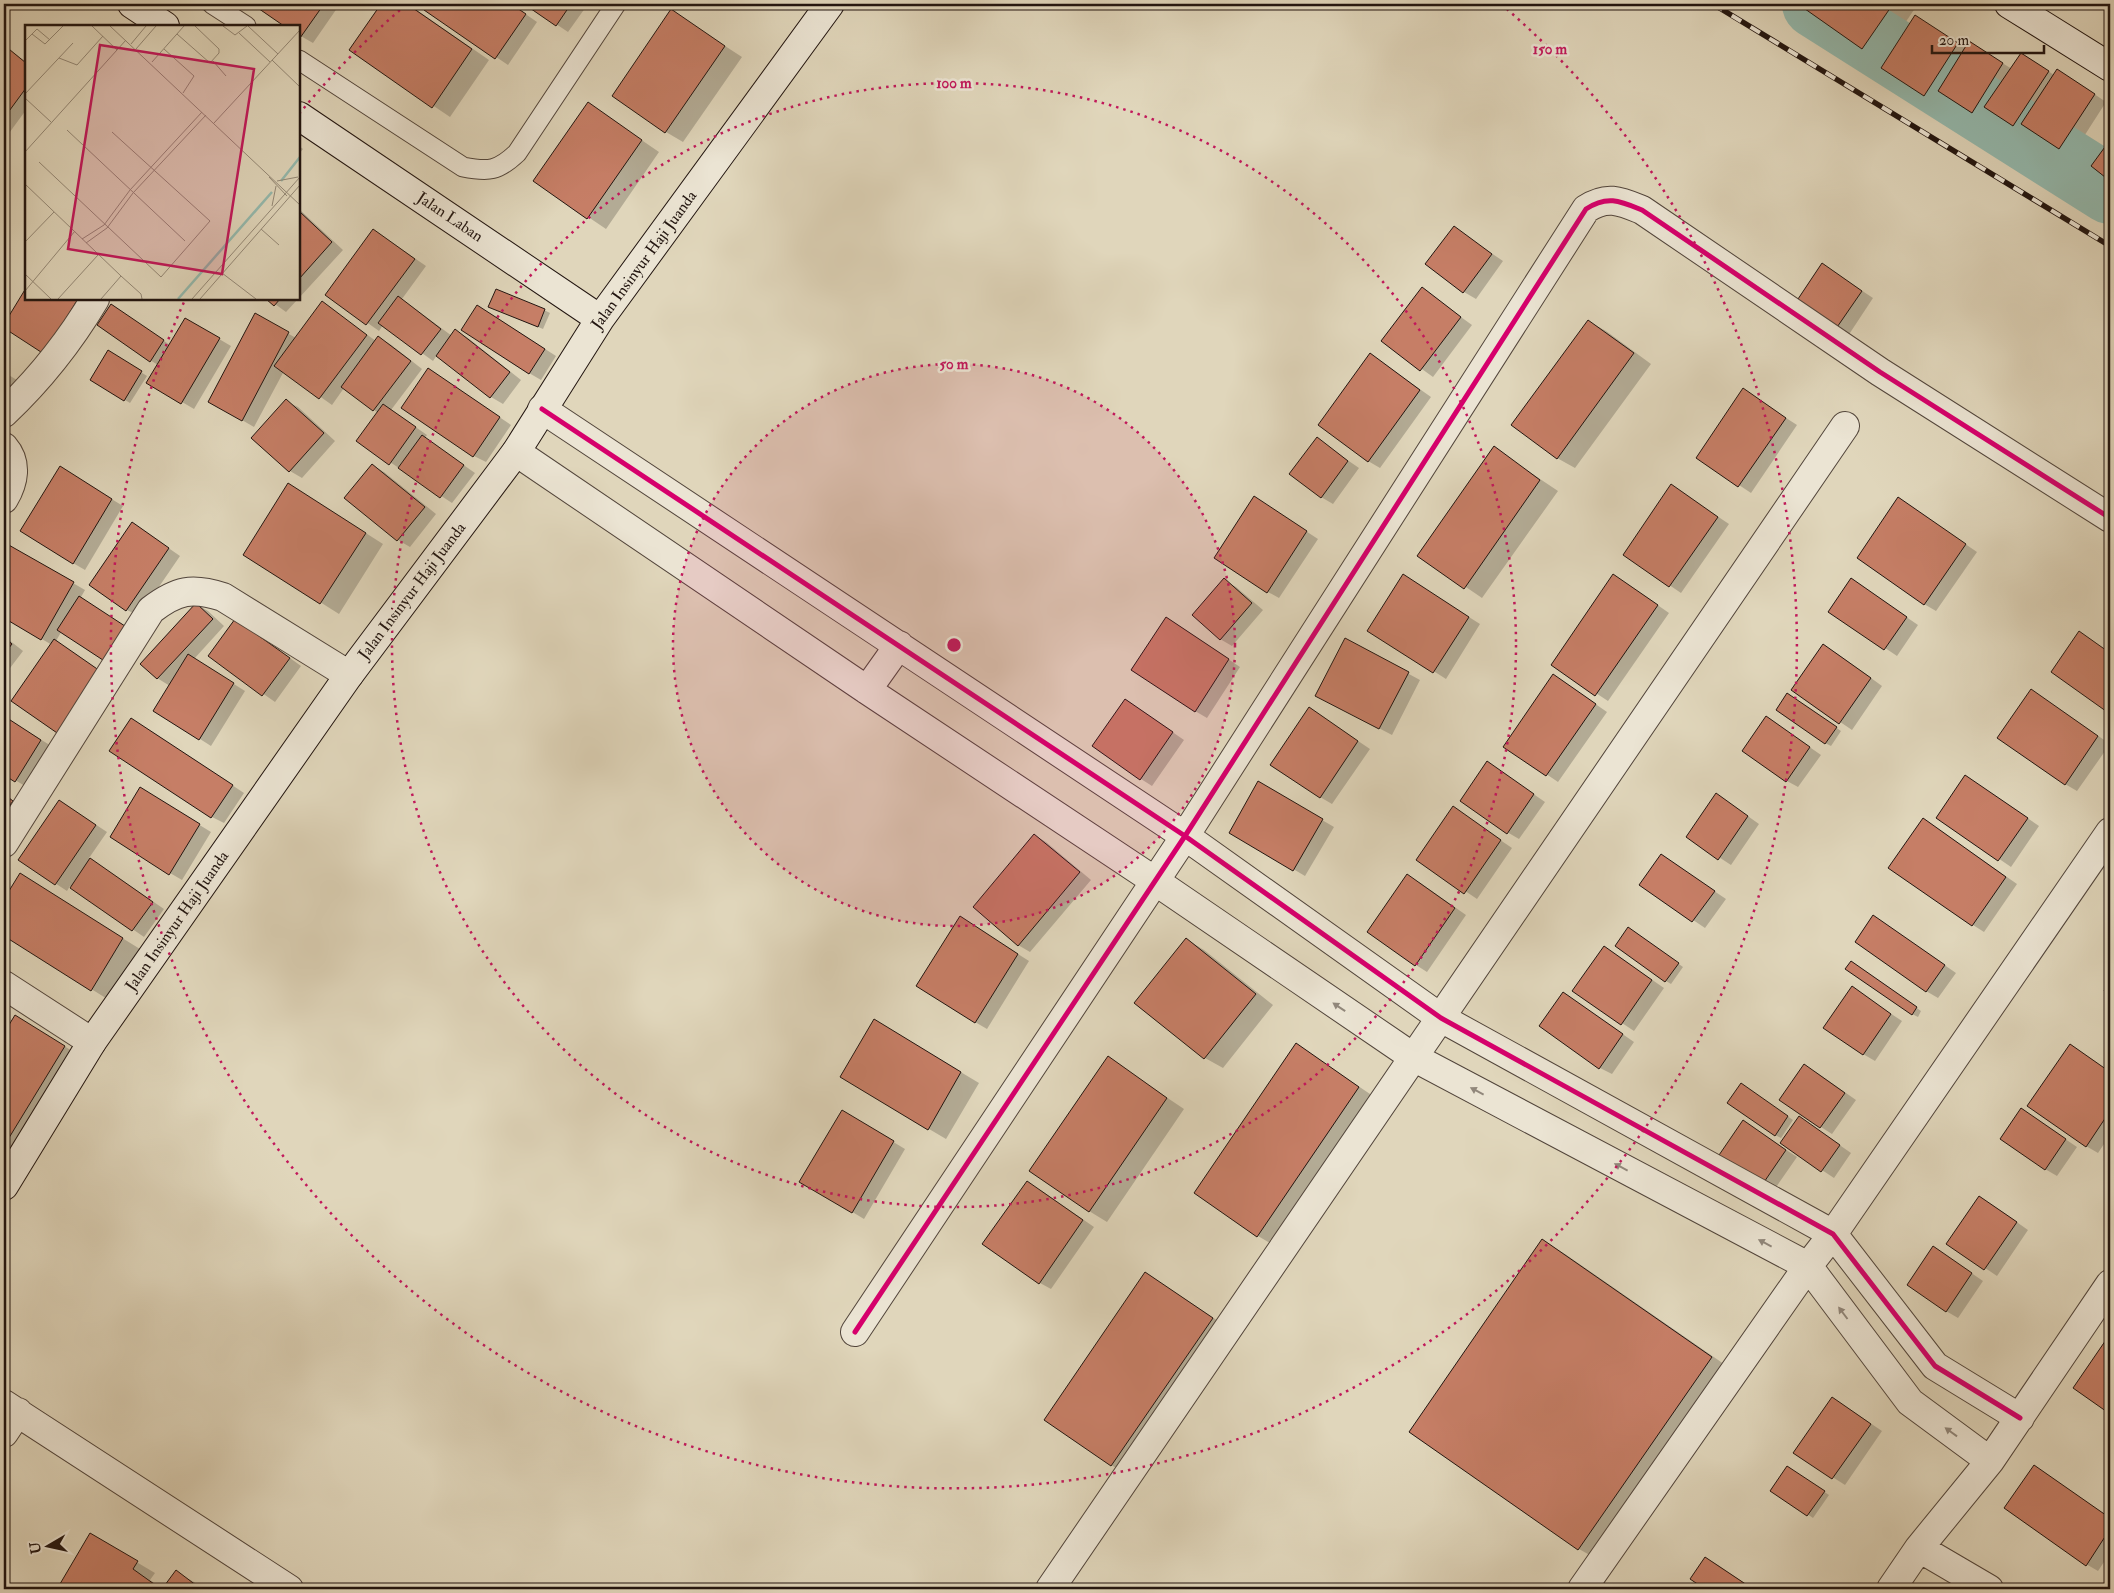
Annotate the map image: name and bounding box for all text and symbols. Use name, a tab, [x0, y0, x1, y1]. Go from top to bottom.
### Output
scale bar	[1932, 22, 2044, 54]
inset map	[25, 25, 300, 300]
text: 20 m	[1939, 31, 1969, 50]
text: 150 m	[1533, 40, 1567, 59]
text: 100 m	[936, 74, 972, 93]
street label: Jalan Insinyur Haji Juanda	[586, 186, 702, 335]
street label: Jalan Laban	[412, 187, 487, 247]
text: 50 m	[940, 355, 969, 374]
street label: Jalan Insinyur Haji Juanda	[353, 518, 471, 665]
centre of rings	[945, 636, 963, 654]
street label: Jalan Insinyur Haji Juanda	[120, 847, 234, 996]
one-way arrow	[1332, 1002, 1346, 1012]
one-way arrow	[1471, 1087, 1484, 1096]
one-way arrow	[1614, 1163, 1628, 1171]
one-way arrow	[1758, 1239, 1772, 1247]
one-way arrow	[1838, 1306, 1848, 1320]
one-way arrow	[1944, 1427, 1958, 1437]
north arrow	[22, 1520, 72, 1570]
text: U	[26, 1541, 45, 1555]

